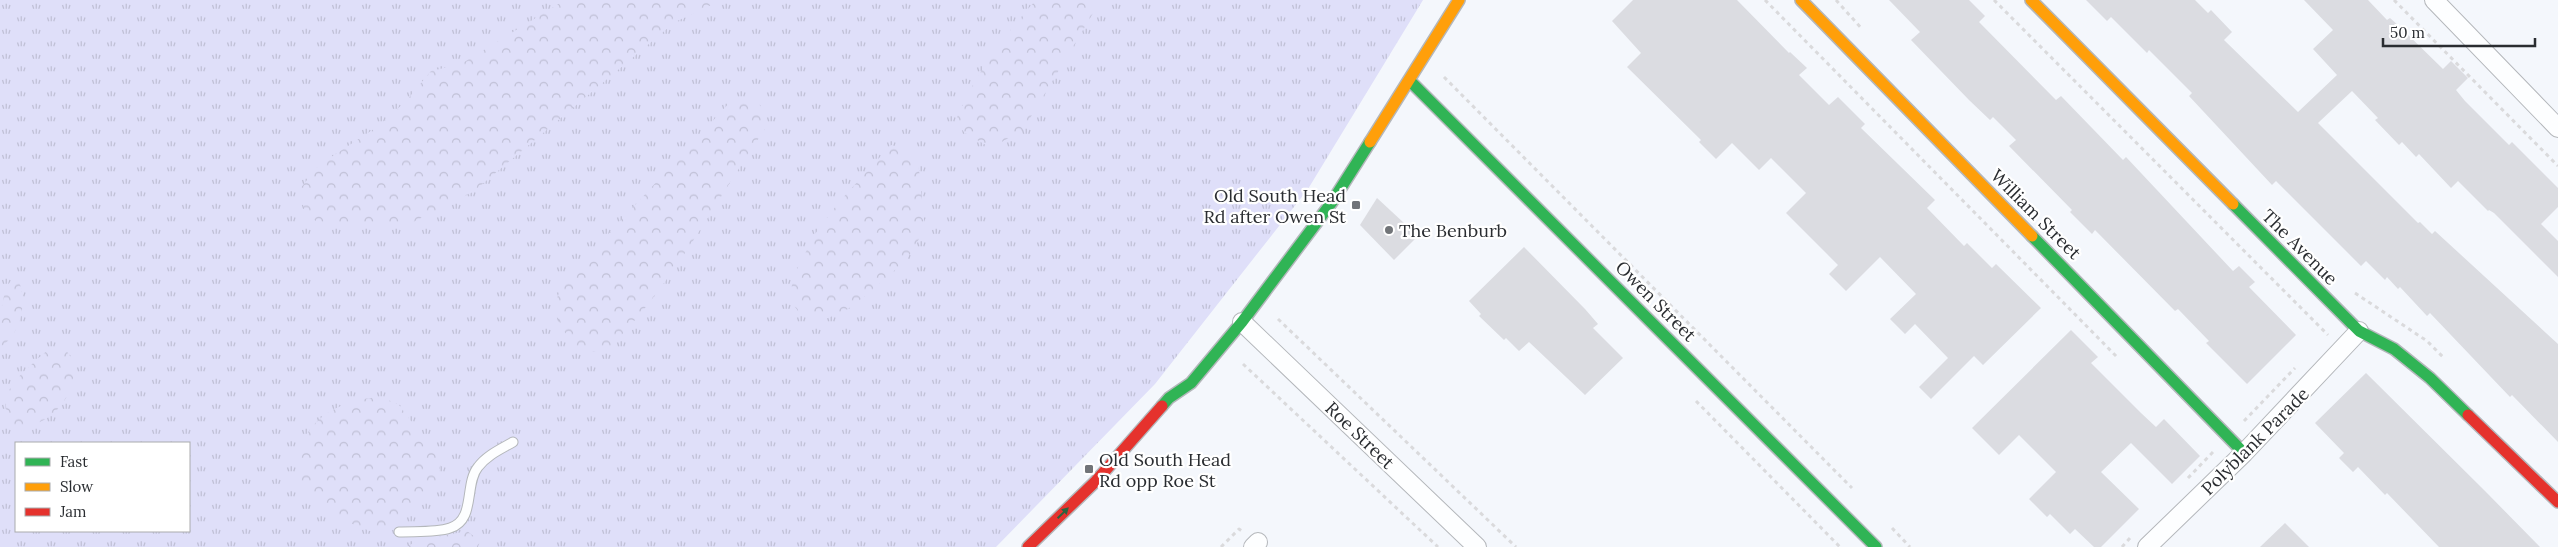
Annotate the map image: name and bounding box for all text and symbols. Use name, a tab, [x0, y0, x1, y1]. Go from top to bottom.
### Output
scale bar	[2383, 15, 2536, 47]
text: 50 m	[2390, 23, 2425, 42]
street label: William Street	[1986, 164, 2086, 264]
place label: Old South Head Rd after Owen St	[1203, 184, 1346, 228]
marker: Old South Head Rd after Owen St	[1350, 199, 1362, 211]
street label: The Avenue	[2257, 204, 2343, 290]
place label: The Benburb	[1399, 219, 1507, 242]
marker: The Benburb	[1383, 224, 1395, 236]
street label: Owen Street	[1611, 256, 1701, 346]
street label: Polyblank Parade	[2196, 382, 2314, 500]
street label: Roe Street	[1321, 396, 1399, 474]
legend	[15, 442, 190, 532]
place label: Old South Head Rd opp Roe St	[1099, 448, 1231, 492]
text: Fast	[60, 452, 88, 471]
marker: Old South Head Rd opp Roe St	[1083, 463, 1095, 475]
text: Slow	[60, 477, 93, 496]
text: Jam	[59, 502, 87, 521]
one-way arrow	[1057, 507, 1069, 519]

